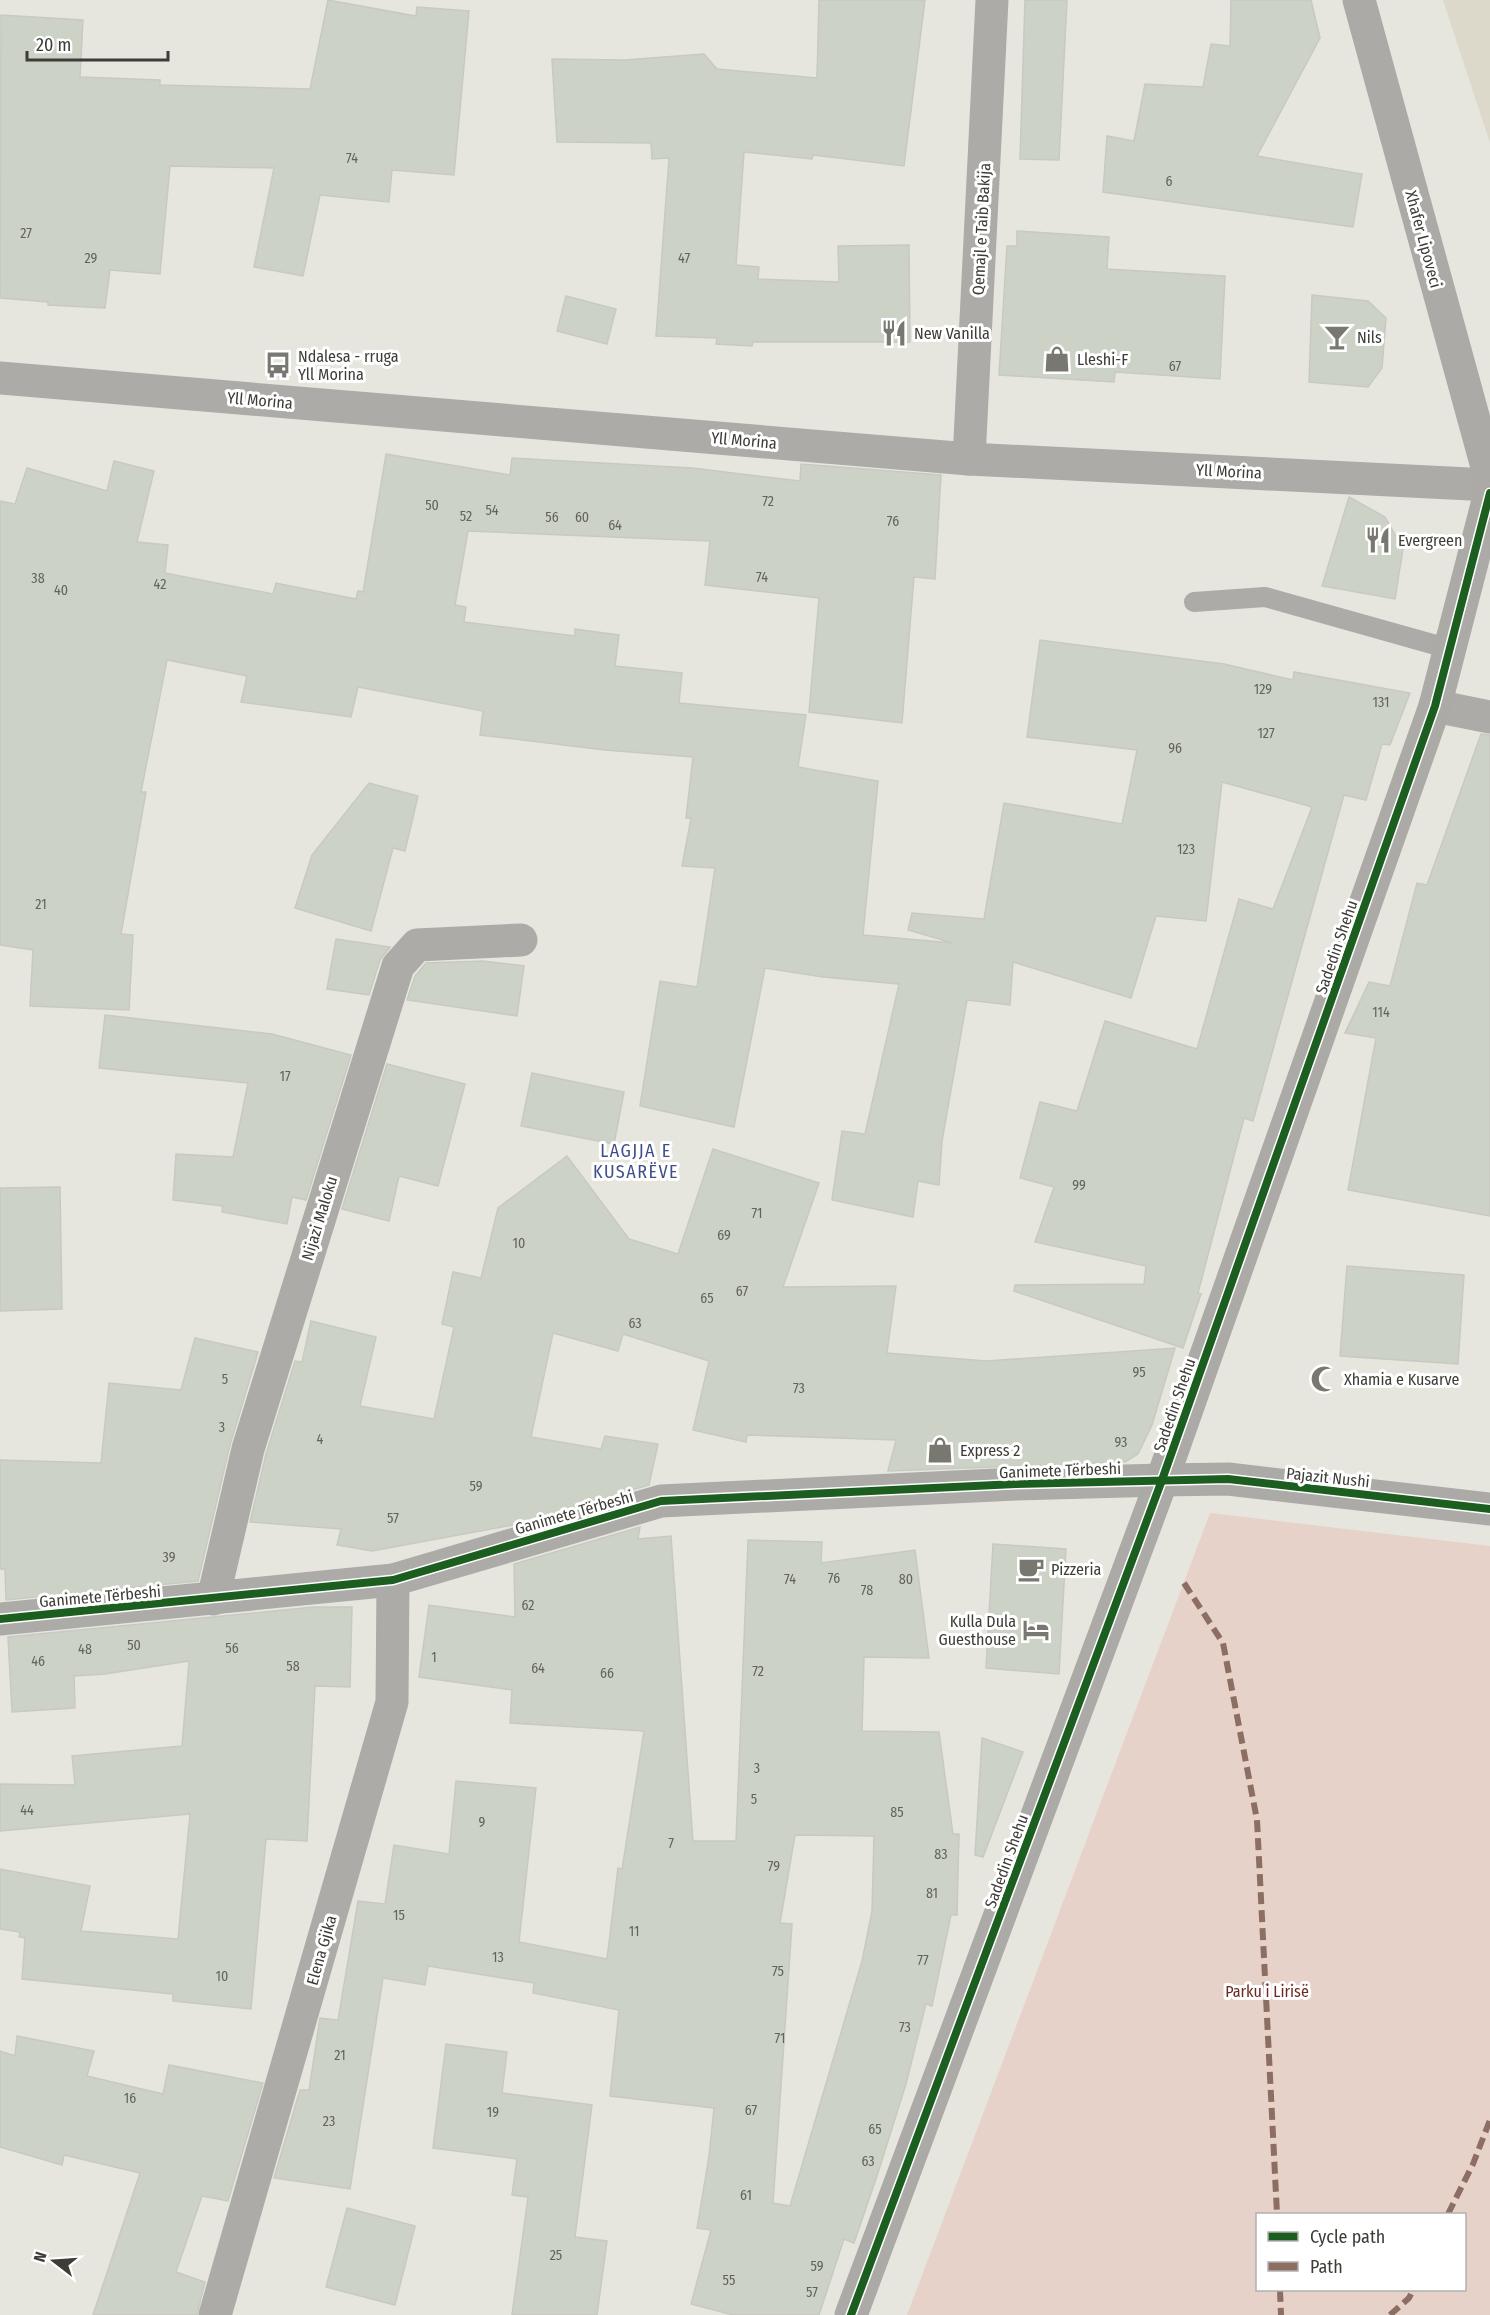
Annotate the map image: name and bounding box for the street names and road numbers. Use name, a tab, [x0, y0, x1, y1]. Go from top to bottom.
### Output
street label: Qemajl e Taib Bakija	[969, 162, 994, 296]
street label: Xhafer Lipoveci	[1401, 188, 1446, 290]
street label: Yll Morina	[226, 388, 294, 413]
street label: Yll Morina	[710, 428, 778, 453]
street label: Yll Morina	[1196, 460, 1262, 483]
street label: Sadedin Shehu	[1312, 898, 1361, 997]
street label: Nijazi Maloku	[298, 1174, 341, 1263]
street label: Sadedin Shehu	[1150, 1356, 1199, 1455]
street label: Ganimete Tërbeshi	[999, 1459, 1121, 1482]
street label: Pajazit Nushi	[1285, 1464, 1371, 1491]
street label: Ganimete Tërbeshi	[513, 1487, 635, 1538]
street label: Ganimete Tërbeshi	[38, 1582, 162, 1611]
street label: Sadedin Shehu	[981, 1812, 1032, 1911]
street label: Elena Gjika	[302, 1913, 341, 1987]

